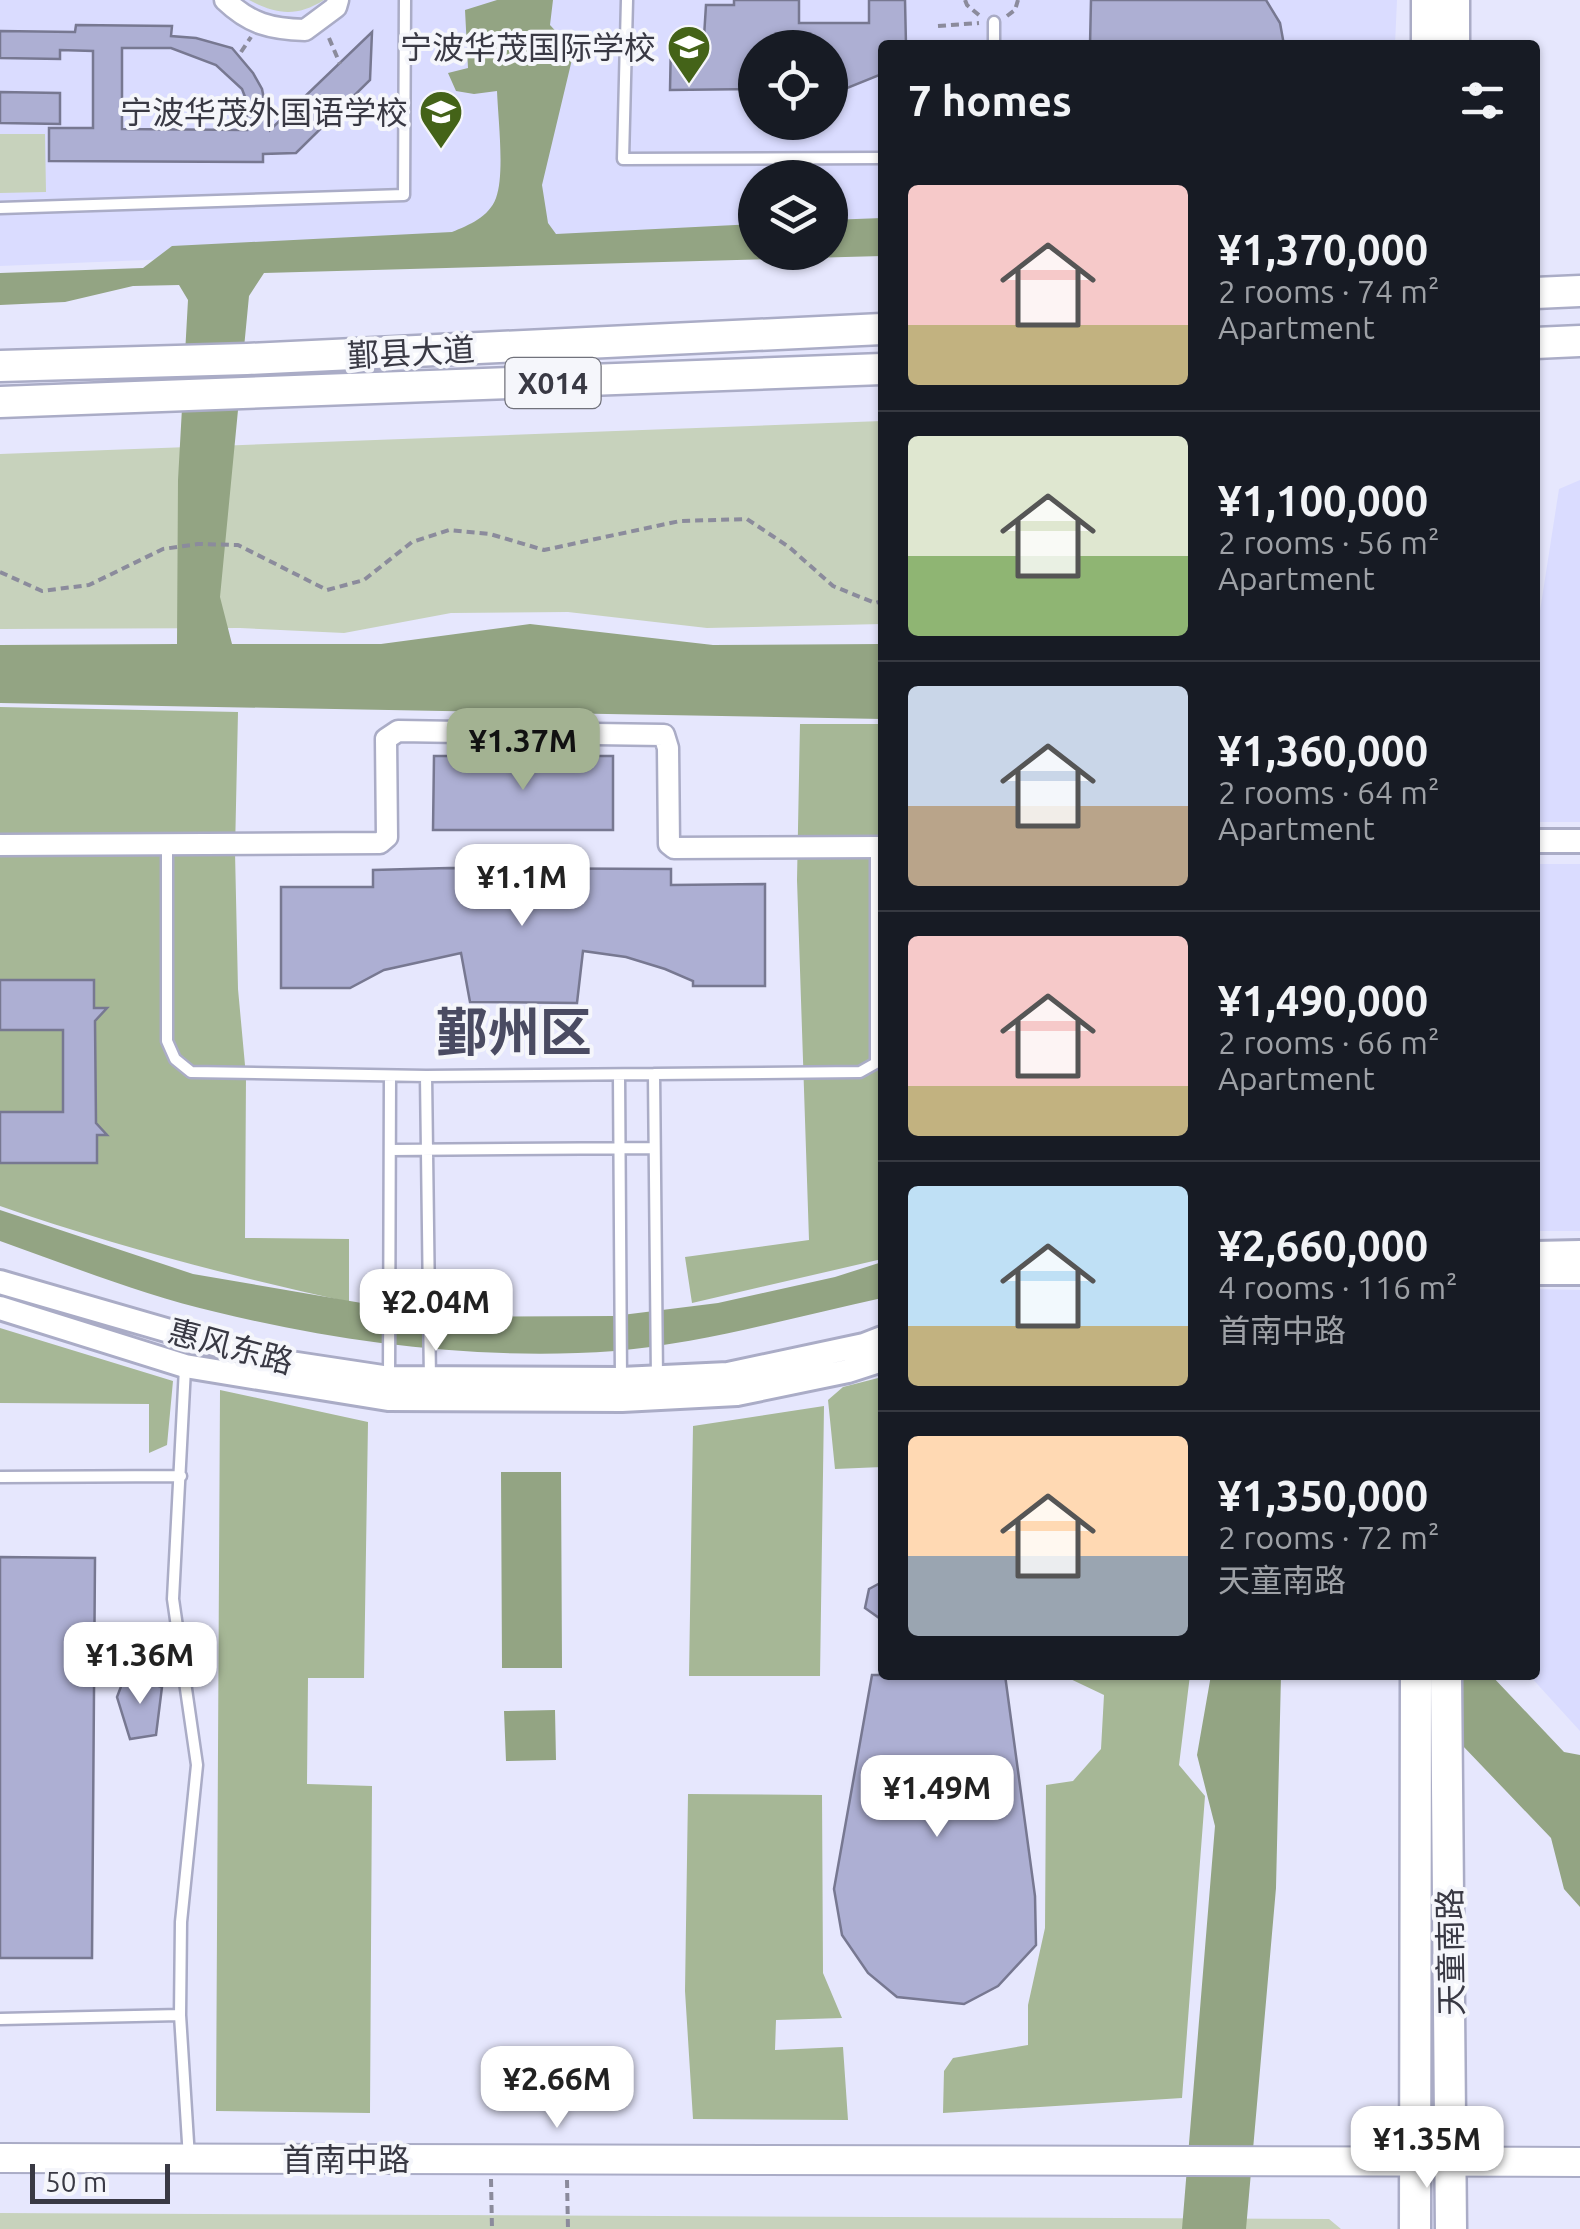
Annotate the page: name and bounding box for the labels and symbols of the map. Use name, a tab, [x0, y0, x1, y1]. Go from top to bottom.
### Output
school or university icon: 宁波华茂国际学校	[666, 24, 712, 85]
place label: 宁波华茂国际学校	[400, 29, 656, 65]
school or university icon: 宁波华茂外国语学校	[418, 89, 464, 150]
place label: 宁波华茂外国语学校	[120, 94, 408, 130]
street label: 鄞县大道	[346, 331, 476, 373]
road number: X014	[506, 358, 600, 408]
pin: ¥1.37M	[442, 708, 604, 793]
pin: ¥1.1M	[452, 844, 592, 929]
district label: 鄞州区	[436, 1003, 592, 1061]
pin: ¥2.04M	[355, 1269, 517, 1354]
street label: 惠风东路	[165, 1312, 297, 1380]
pin: ¥1.36M	[59, 1622, 221, 1707]
pin: ¥1.49M	[856, 1755, 1018, 1840]
street label: 天童南路	[1431, 1888, 1469, 2016]
pin: ¥2.66M	[476, 2046, 638, 2131]
pin: ¥1.35M	[1346, 2106, 1508, 2191]
street label: 首南中路	[282, 2141, 410, 2177]
scale bar	[30, 2159, 170, 2204]

